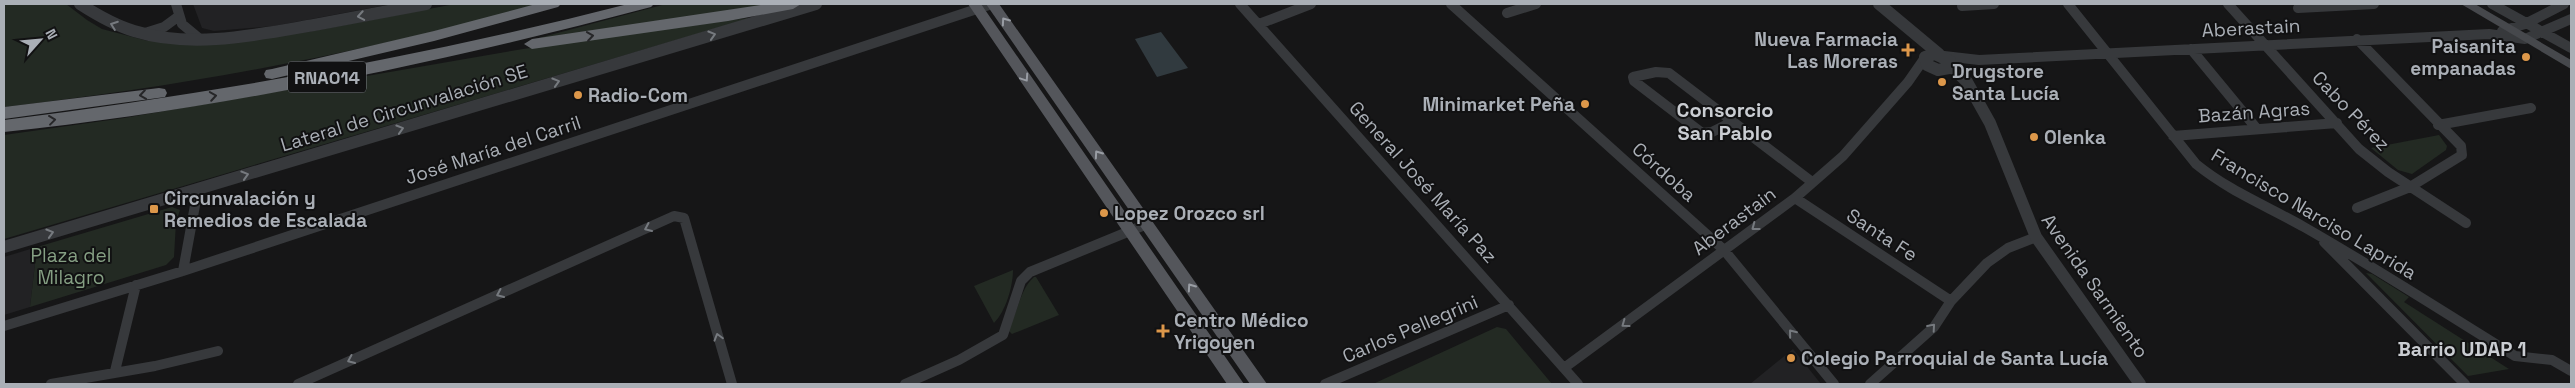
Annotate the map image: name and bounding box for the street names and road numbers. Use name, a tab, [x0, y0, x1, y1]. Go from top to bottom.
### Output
street label: Aberastain	[2201, 13, 2301, 43]
street label: Lateral de Circunvalación SE	[278, 58, 530, 158]
road number: RNA014	[288, 62, 366, 92]
street label: Cabo Pérez	[2307, 66, 2395, 156]
street label: General José María Paz	[1344, 96, 1502, 268]
street label: Bazán Agras	[2197, 96, 2311, 128]
street label: José María del Carril	[402, 110, 584, 190]
street label: Córdoba	[1627, 137, 1701, 207]
street label: Francisco Narciso Laprida	[2207, 143, 2421, 285]
street label: Aberastain	[1687, 181, 1781, 261]
street label: Santa Fe	[1842, 203, 1922, 267]
street label: Avenida Sarmiento	[2036, 209, 2154, 363]
street label: Carlos Pellegrini	[1338, 289, 1482, 369]

